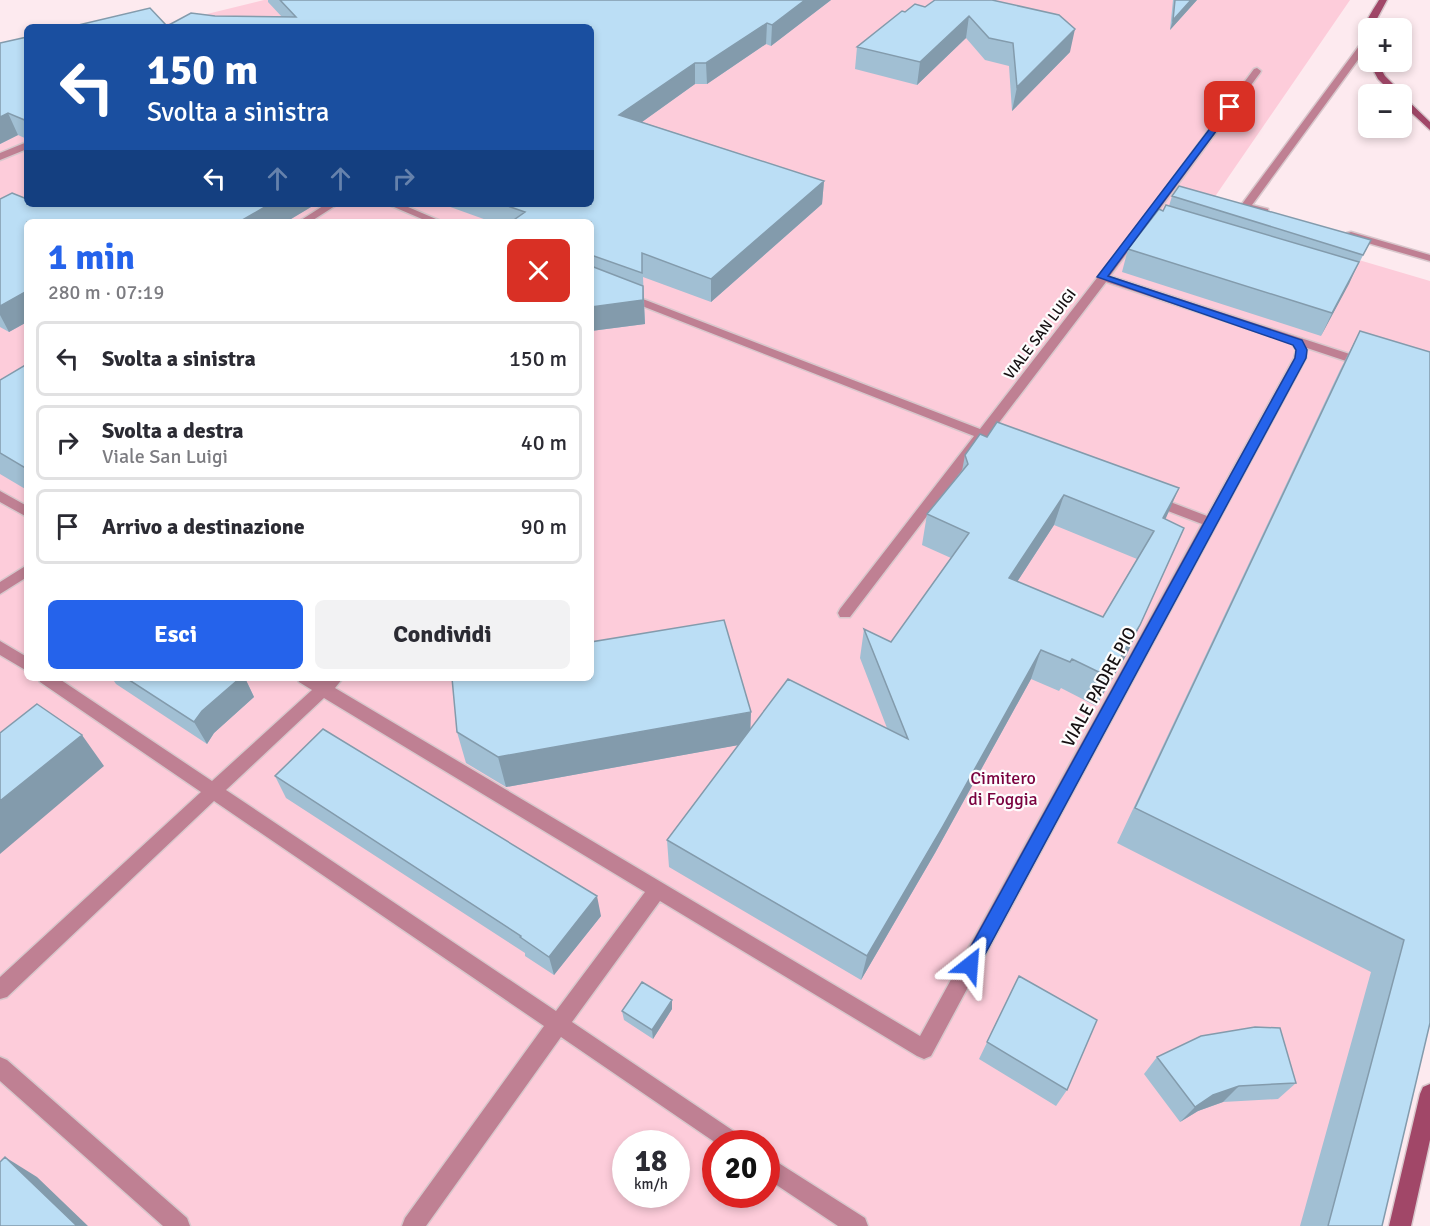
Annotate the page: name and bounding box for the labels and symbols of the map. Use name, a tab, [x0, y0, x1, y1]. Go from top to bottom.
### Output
pin	[1204, 81, 1255, 132]
street label: VIALE SAN LUIGI	[1000, 285, 1080, 383]
street label: VIALE PADRE PIO	[1057, 623, 1141, 751]
park label: Cimitero di Foggia	[968, 767, 1038, 810]
position arrow	[938, 933, 1002, 997]
speed limit sign: 20	[702, 1130, 780, 1208]

